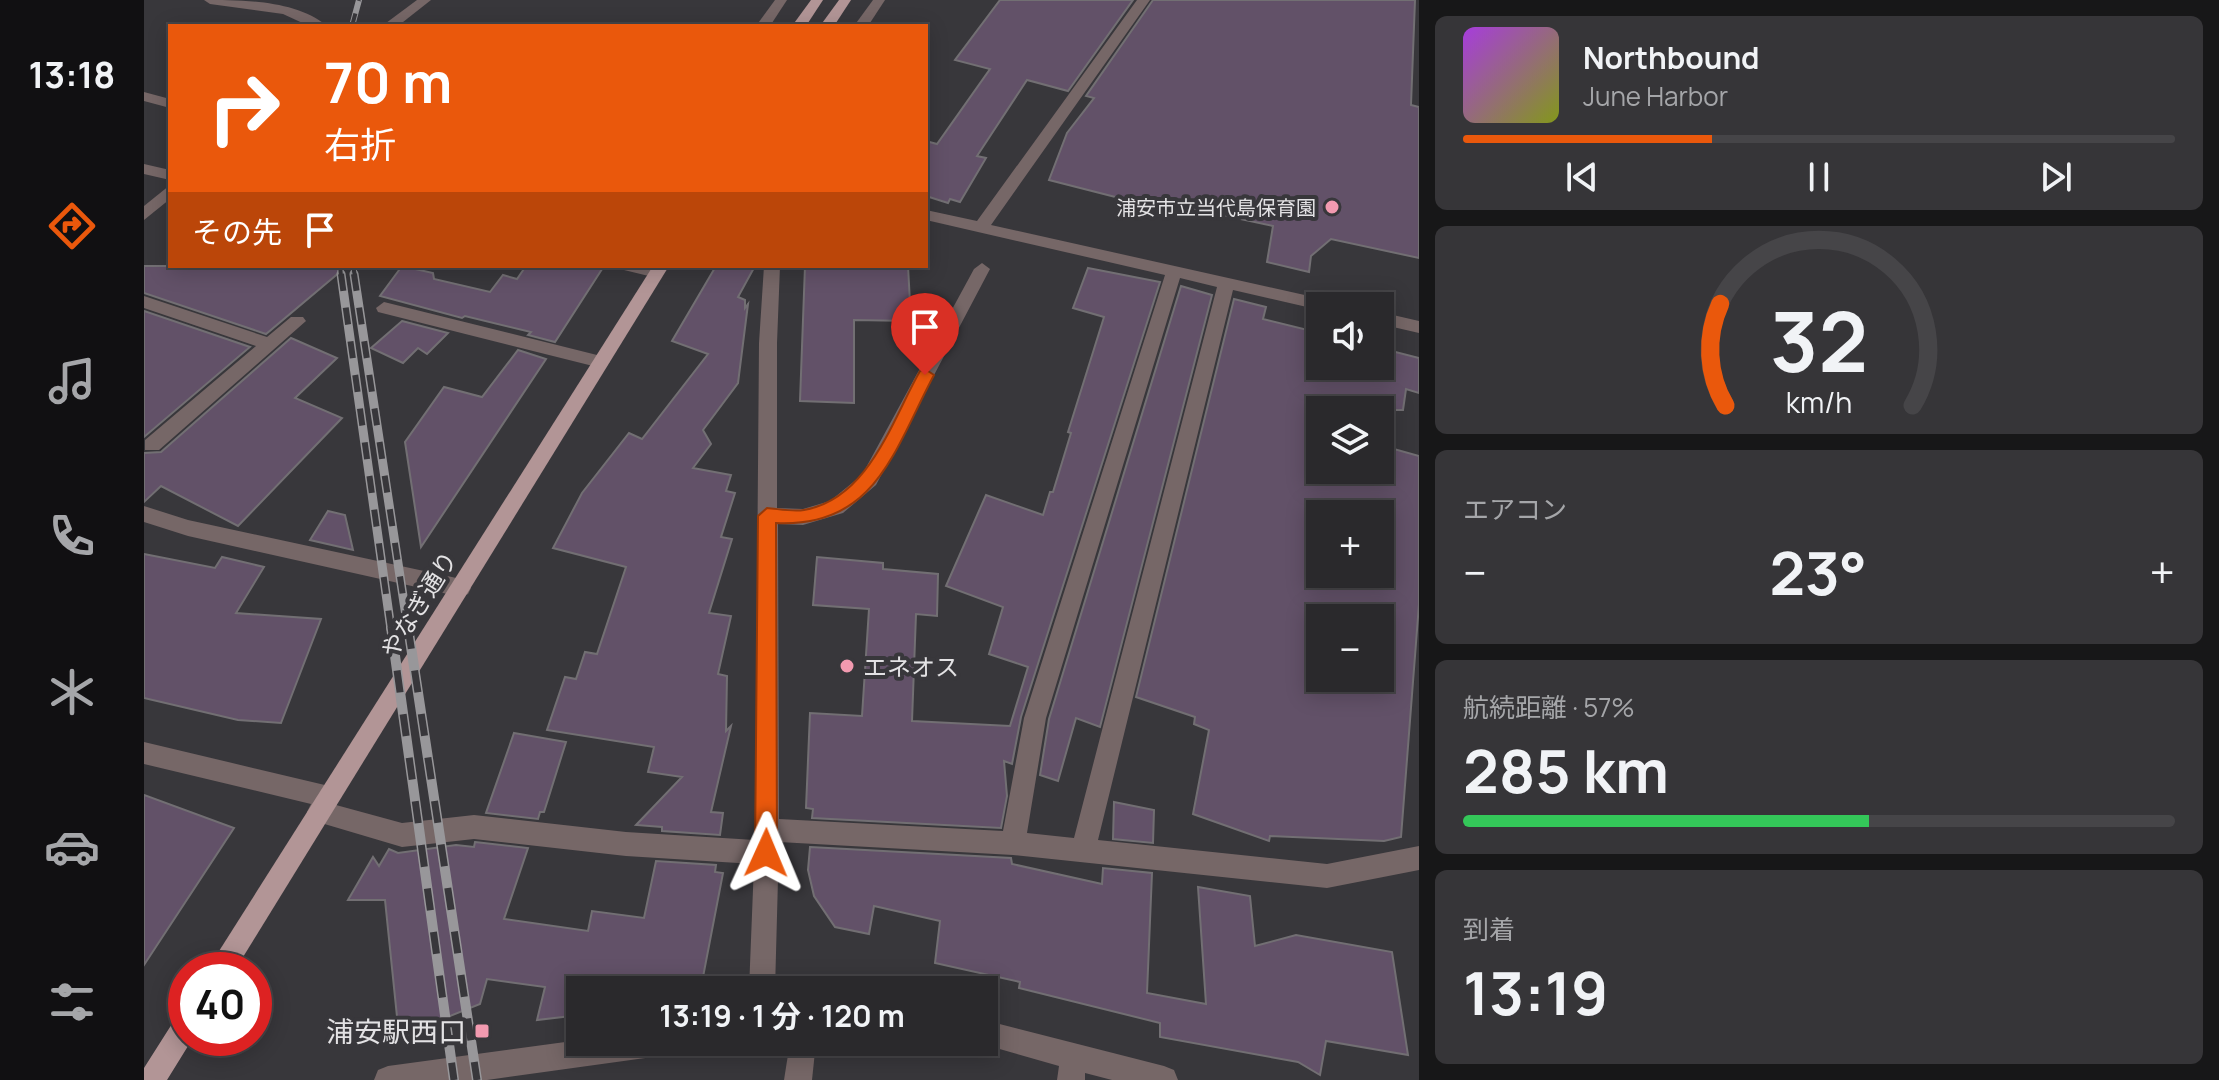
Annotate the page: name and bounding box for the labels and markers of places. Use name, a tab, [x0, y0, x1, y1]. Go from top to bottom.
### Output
place label: 浦安市立当代島保育園	[1116, 194, 1316, 221]
marker: 浦安市立当代島保育園	[1323, 198, 1341, 216]
pin	[891, 293, 959, 375]
place label: エネオス	[863, 650, 959, 683]
marker: エネオス	[838, 657, 856, 675]
place label: 浦安駅西口	[326, 1012, 466, 1050]
marker: 浦安駅西口	[473, 1022, 491, 1040]

